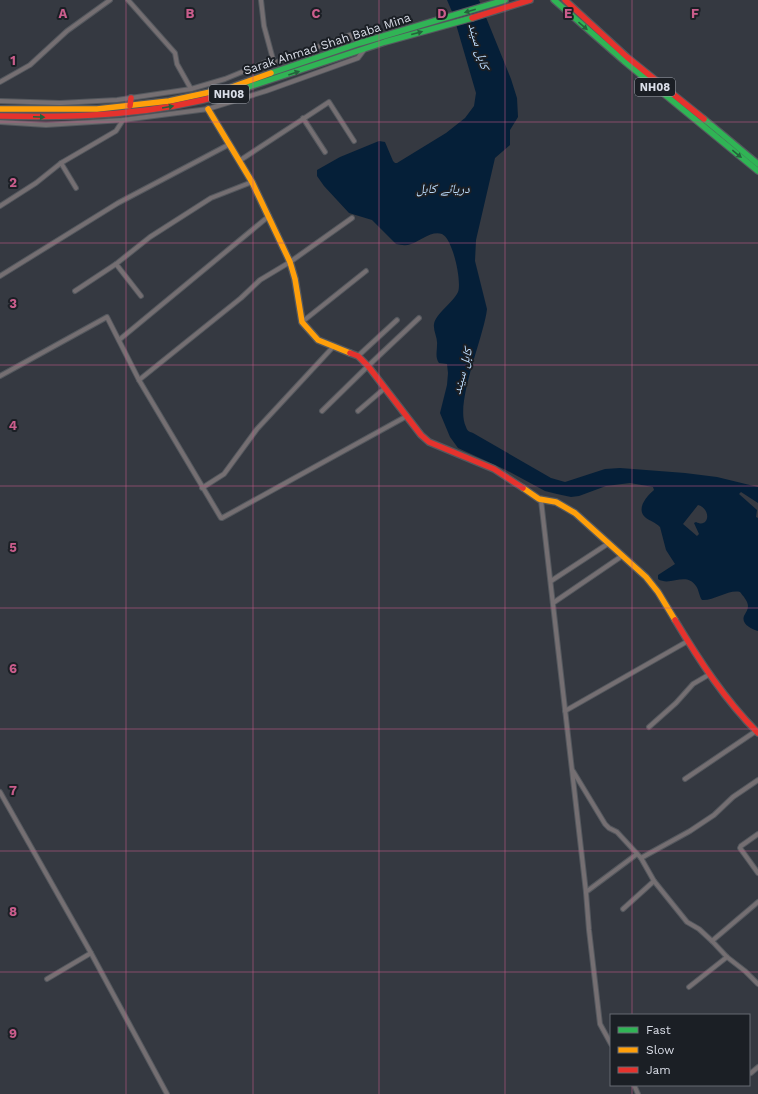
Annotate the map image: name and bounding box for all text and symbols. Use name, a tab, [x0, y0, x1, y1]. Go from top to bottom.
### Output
text: A	[59, 6, 68, 21]
text: B	[186, 6, 195, 21]
text: C	[312, 6, 321, 21]
text: D	[437, 6, 447, 21]
text: E	[564, 6, 572, 21]
text: F	[691, 6, 699, 21]
one-way arrow	[464, 8, 476, 14]
street label: Sarak Ahmad Shah Baba Mina	[242, 10, 413, 78]
water label: کابل سيند	[464, 21, 493, 74]
one-way arrow	[578, 22, 588, 31]
one-way arrow	[411, 30, 423, 36]
text: 1	[10, 53, 16, 68]
one-way arrow	[288, 70, 300, 76]
road number: NH08	[635, 78, 675, 96]
road number: NH08	[209, 85, 249, 103]
one-way arrow	[162, 104, 174, 110]
one-way arrow	[33, 114, 46, 120]
one-way arrow	[731, 150, 742, 159]
text: 2	[9, 175, 17, 190]
water label: دریائے کابل	[416, 181, 470, 197]
text: 3	[9, 296, 17, 311]
water label: کابل سيند	[449, 344, 477, 396]
text: 4	[9, 418, 18, 433]
text: 5	[9, 540, 17, 555]
text: 6	[9, 661, 17, 676]
text: 7	[9, 783, 17, 798]
text: 8	[9, 904, 17, 919]
legend	[610, 1014, 750, 1086]
text: Fast	[646, 1023, 671, 1037]
text: 9	[9, 1026, 17, 1041]
text: Slow	[646, 1043, 674, 1057]
text: Jam	[646, 1063, 671, 1077]

